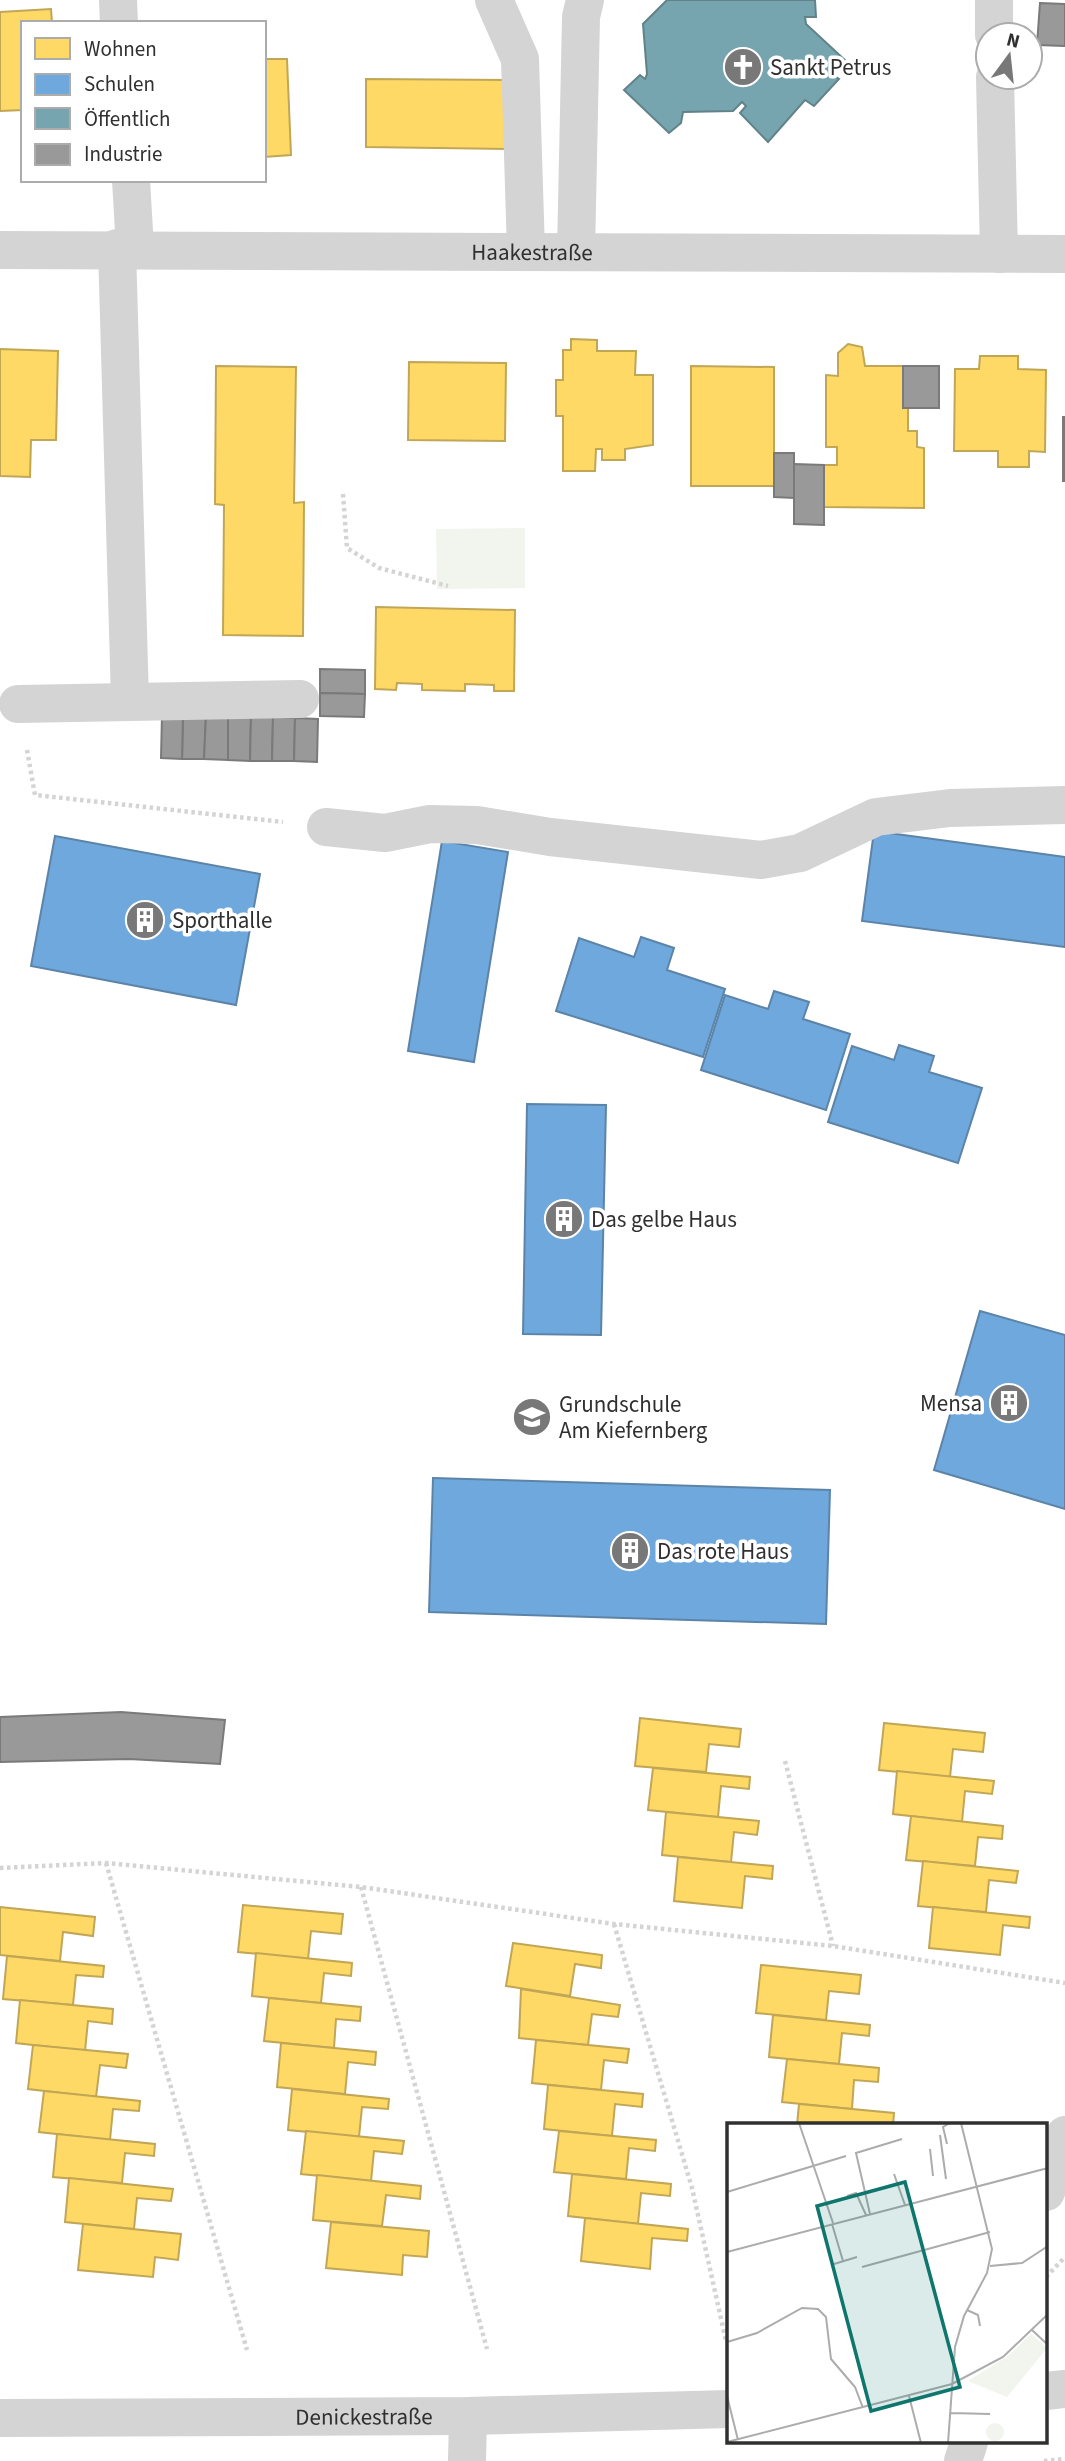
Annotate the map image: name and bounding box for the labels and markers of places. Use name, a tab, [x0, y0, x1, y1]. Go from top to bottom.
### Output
church icon: Sankt Petrus	[722, 46, 764, 88]
place label: Sankt Petrus	[770, 51, 891, 84]
building icon: Sporthalle	[124, 899, 166, 941]
place label: Sporthalle	[172, 904, 273, 937]
building icon: Das gelbe Haus	[543, 1198, 585, 1240]
place label: Das gelbe Haus	[591, 1203, 737, 1236]
building icon: Mensa	[988, 1382, 1030, 1424]
place label: Mensa	[920, 1387, 982, 1420]
place label: Grundschule Am Kiefernberg	[559, 1388, 708, 1447]
school or university icon: Grundschule Am Kiefernberg	[511, 1396, 553, 1438]
building icon: Das rote Haus	[609, 1530, 651, 1572]
place label: Das rote Haus	[657, 1535, 789, 1568]

